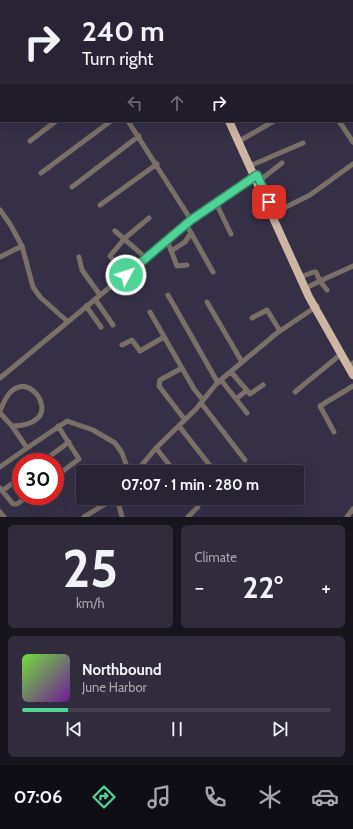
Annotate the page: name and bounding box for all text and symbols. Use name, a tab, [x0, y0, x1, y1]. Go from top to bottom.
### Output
text: 240 m	[82, 14, 165, 48]
icon: right	[16, 16, 68, 68]
text: Turn right	[82, 48, 153, 70]
icon: left	[124, 92, 146, 114]
icon: ahead	[166, 92, 188, 114]
icon: right	[208, 92, 230, 114]
pin	[252, 185, 286, 219]
icon: arrive	[258, 191, 280, 213]
position arrow	[105, 254, 147, 296]
speed limit sign: 30	[12, 453, 64, 505]
text: 07:07 · 1 min · 280 m	[121, 476, 259, 494]
text: 25	[63, 537, 118, 600]
text: Climate	[195, 549, 237, 565]
text: 22°	[243, 569, 283, 606]
text: −	[195, 574, 204, 601]
text: +	[321, 574, 331, 601]
text: km/h	[76, 595, 104, 611]
text: Northbound	[82, 661, 162, 679]
text: June Harbor	[82, 679, 147, 695]
icon: previous	[63, 718, 85, 740]
icon: pause	[166, 718, 188, 740]
icon: next	[269, 718, 291, 740]
icon: directions	[90, 783, 118, 811]
icon: music	[145, 783, 173, 811]
icon: phone	[201, 783, 229, 811]
icon: climate	[256, 783, 284, 811]
icon: car	[311, 783, 339, 811]
text: 07:06	[14, 786, 62, 808]

